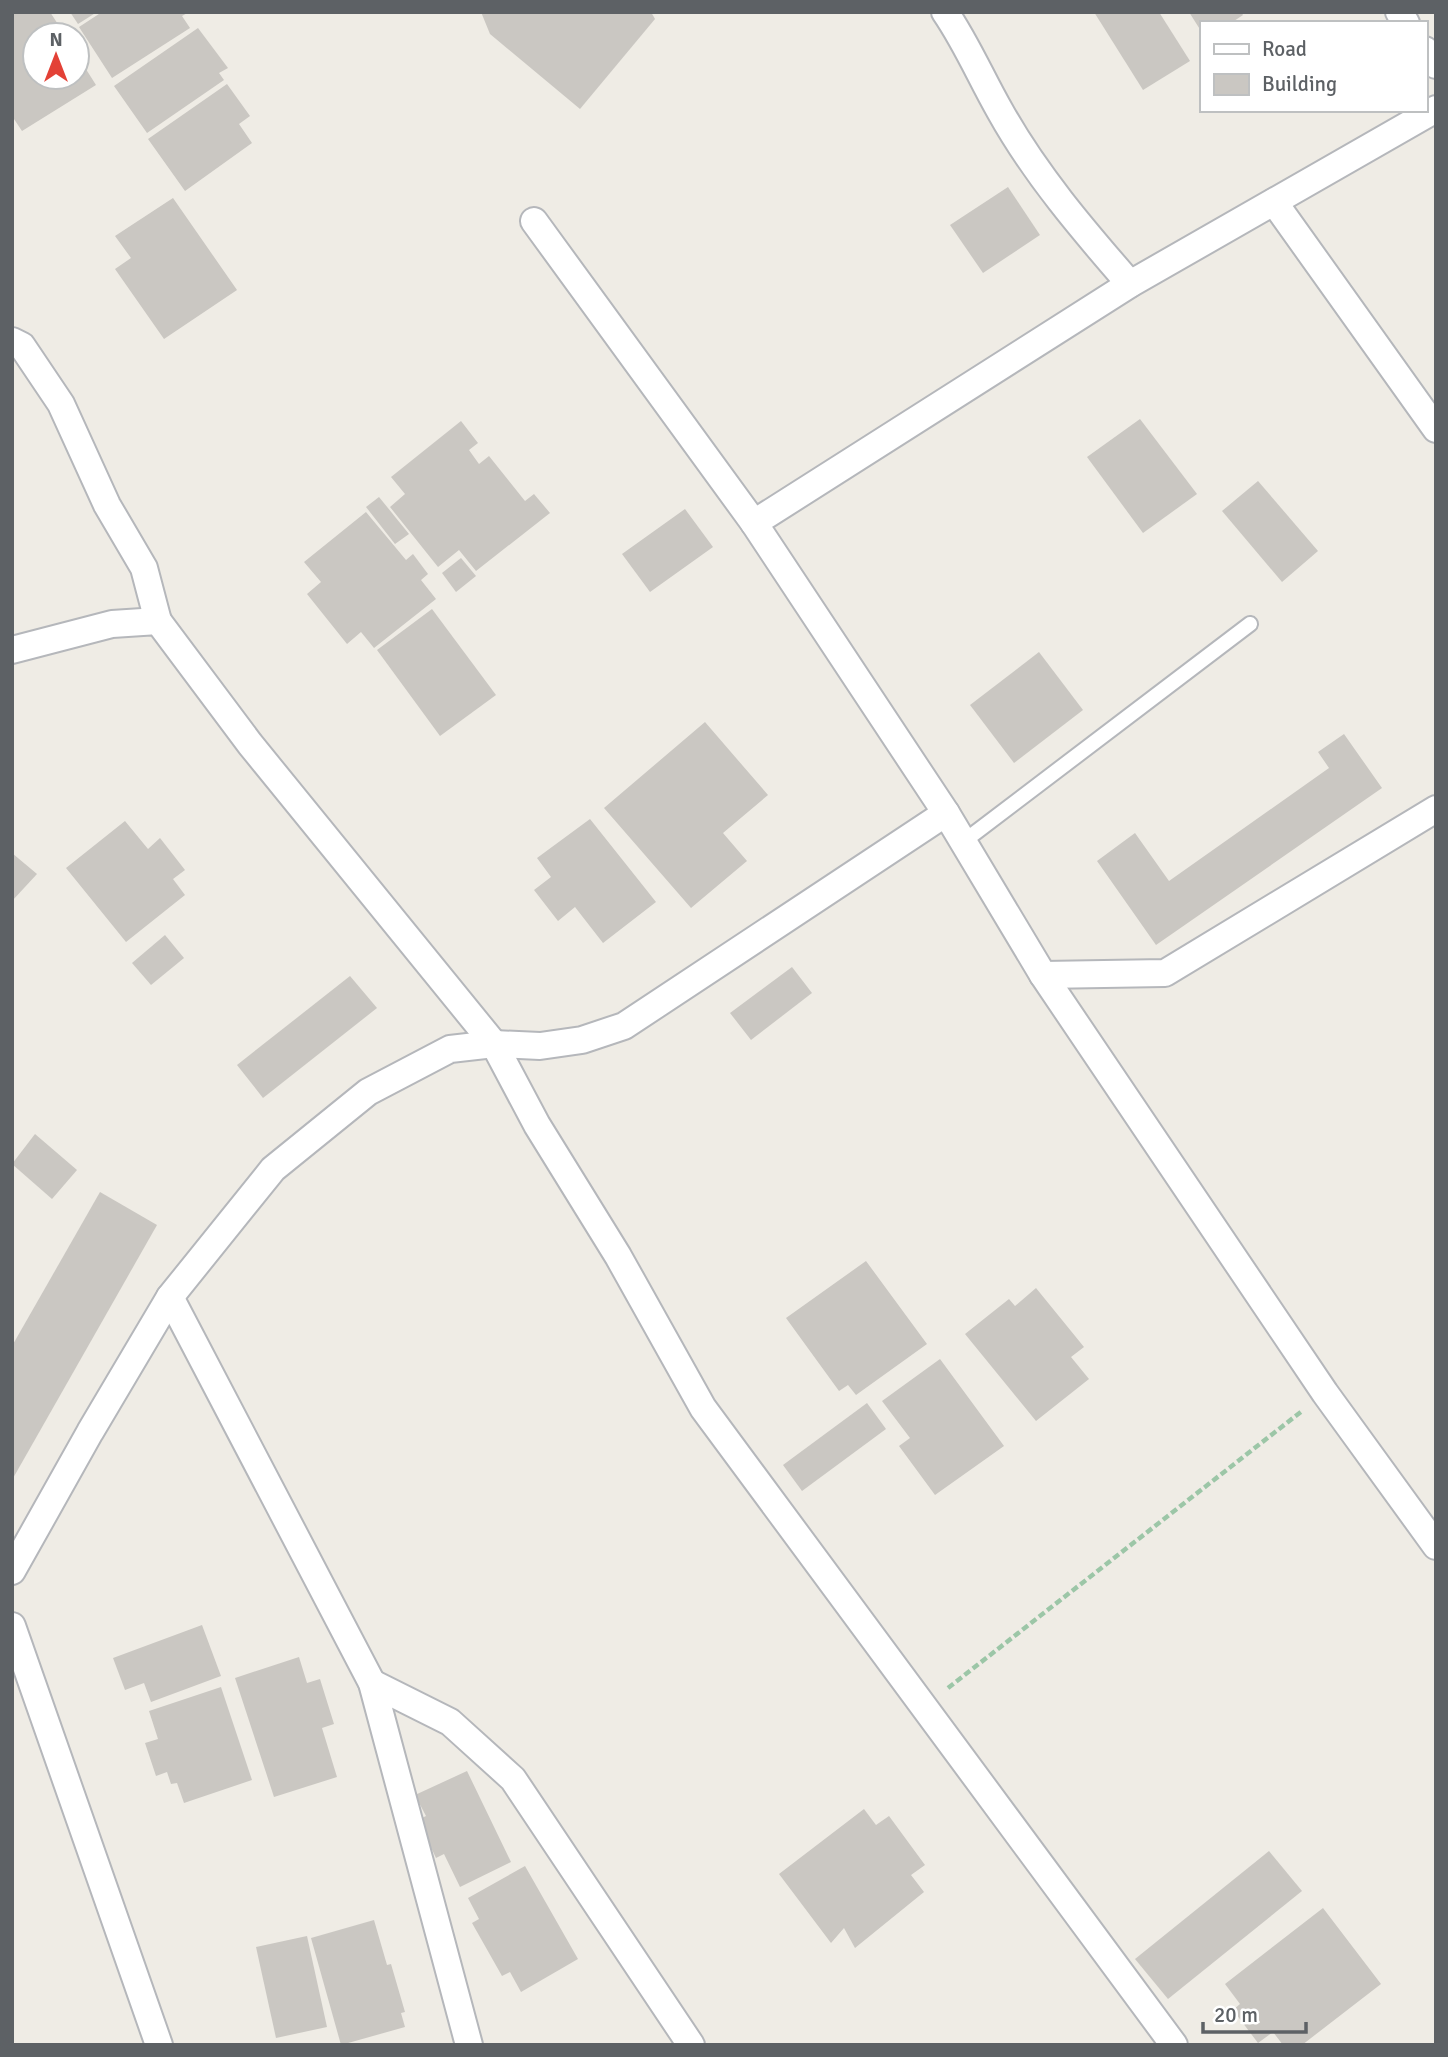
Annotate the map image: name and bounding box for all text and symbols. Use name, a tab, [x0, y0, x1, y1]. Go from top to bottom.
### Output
north arrow	[21, 21, 91, 91]
legend	[1200, 21, 1427, 112]
text: N	[49, 28, 63, 52]
text: Road	[1262, 36, 1307, 62]
text: Building	[1262, 71, 1337, 97]
scale bar	[1203, 1990, 1306, 2034]
text: 20 m	[1214, 2002, 1258, 2028]

